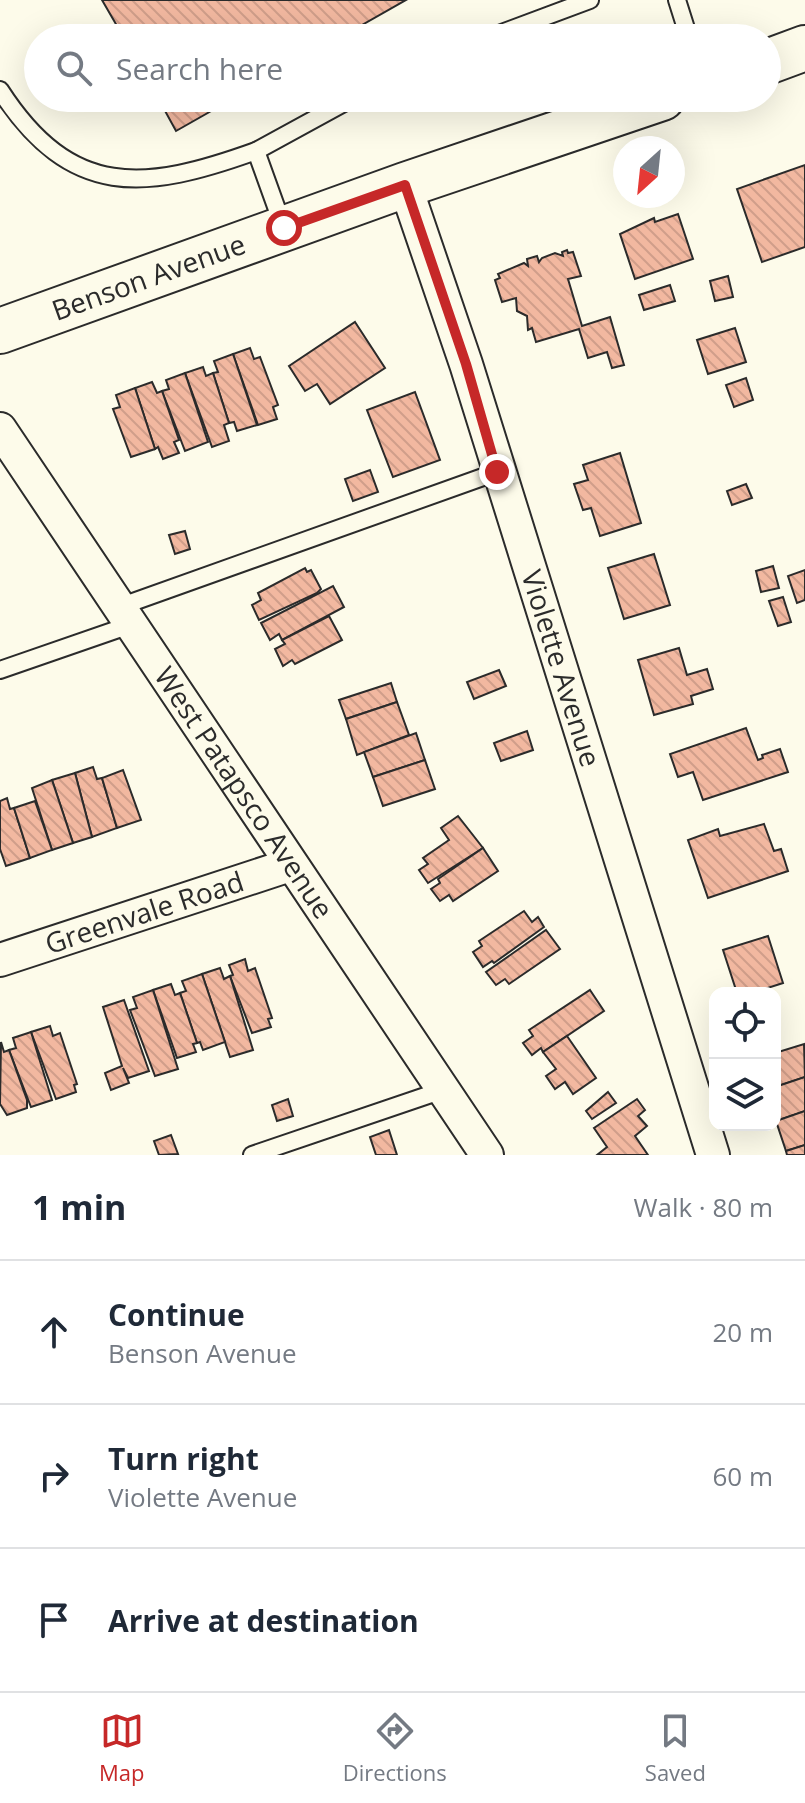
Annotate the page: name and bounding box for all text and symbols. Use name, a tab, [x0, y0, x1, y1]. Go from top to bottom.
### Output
search box	[24, 24, 781, 112]
icon: search	[52, 46, 96, 90]
text: Search here	[116, 48, 283, 89]
north arrow	[613, 136, 685, 208]
route start	[266, 210, 302, 246]
street label: Benson Avenue	[46, 224, 250, 329]
route end	[479, 454, 515, 490]
street label: Violette Avenue	[513, 565, 611, 771]
street label: West Patapsco Avenue	[147, 659, 343, 926]
street label: Greenvale Road	[40, 861, 248, 962]
map controls	[709, 987, 781, 1131]
button: locate	[709, 987, 781, 1059]
button: layers	[709, 1059, 781, 1131]
text: 1 min	[32, 1184, 126, 1230]
text: Walk · 80 m	[633, 1189, 773, 1225]
text: Continue	[108, 1294, 245, 1335]
icon: ahead	[32, 1310, 76, 1354]
text: 20 m	[712, 1314, 773, 1350]
text: Benson Avenue	[108, 1335, 297, 1371]
text: Turn right	[108, 1438, 259, 1479]
icon: right	[32, 1454, 76, 1498]
text: 60 m	[712, 1458, 773, 1494]
text: Violette Avenue	[108, 1479, 297, 1515]
icon: arrive	[32, 1598, 76, 1642]
text: Arrive at destination	[108, 1600, 419, 1641]
tab: Map	[99, 1709, 145, 1787]
tab: Directions	[343, 1709, 447, 1787]
tab: Saved	[645, 1709, 706, 1787]

